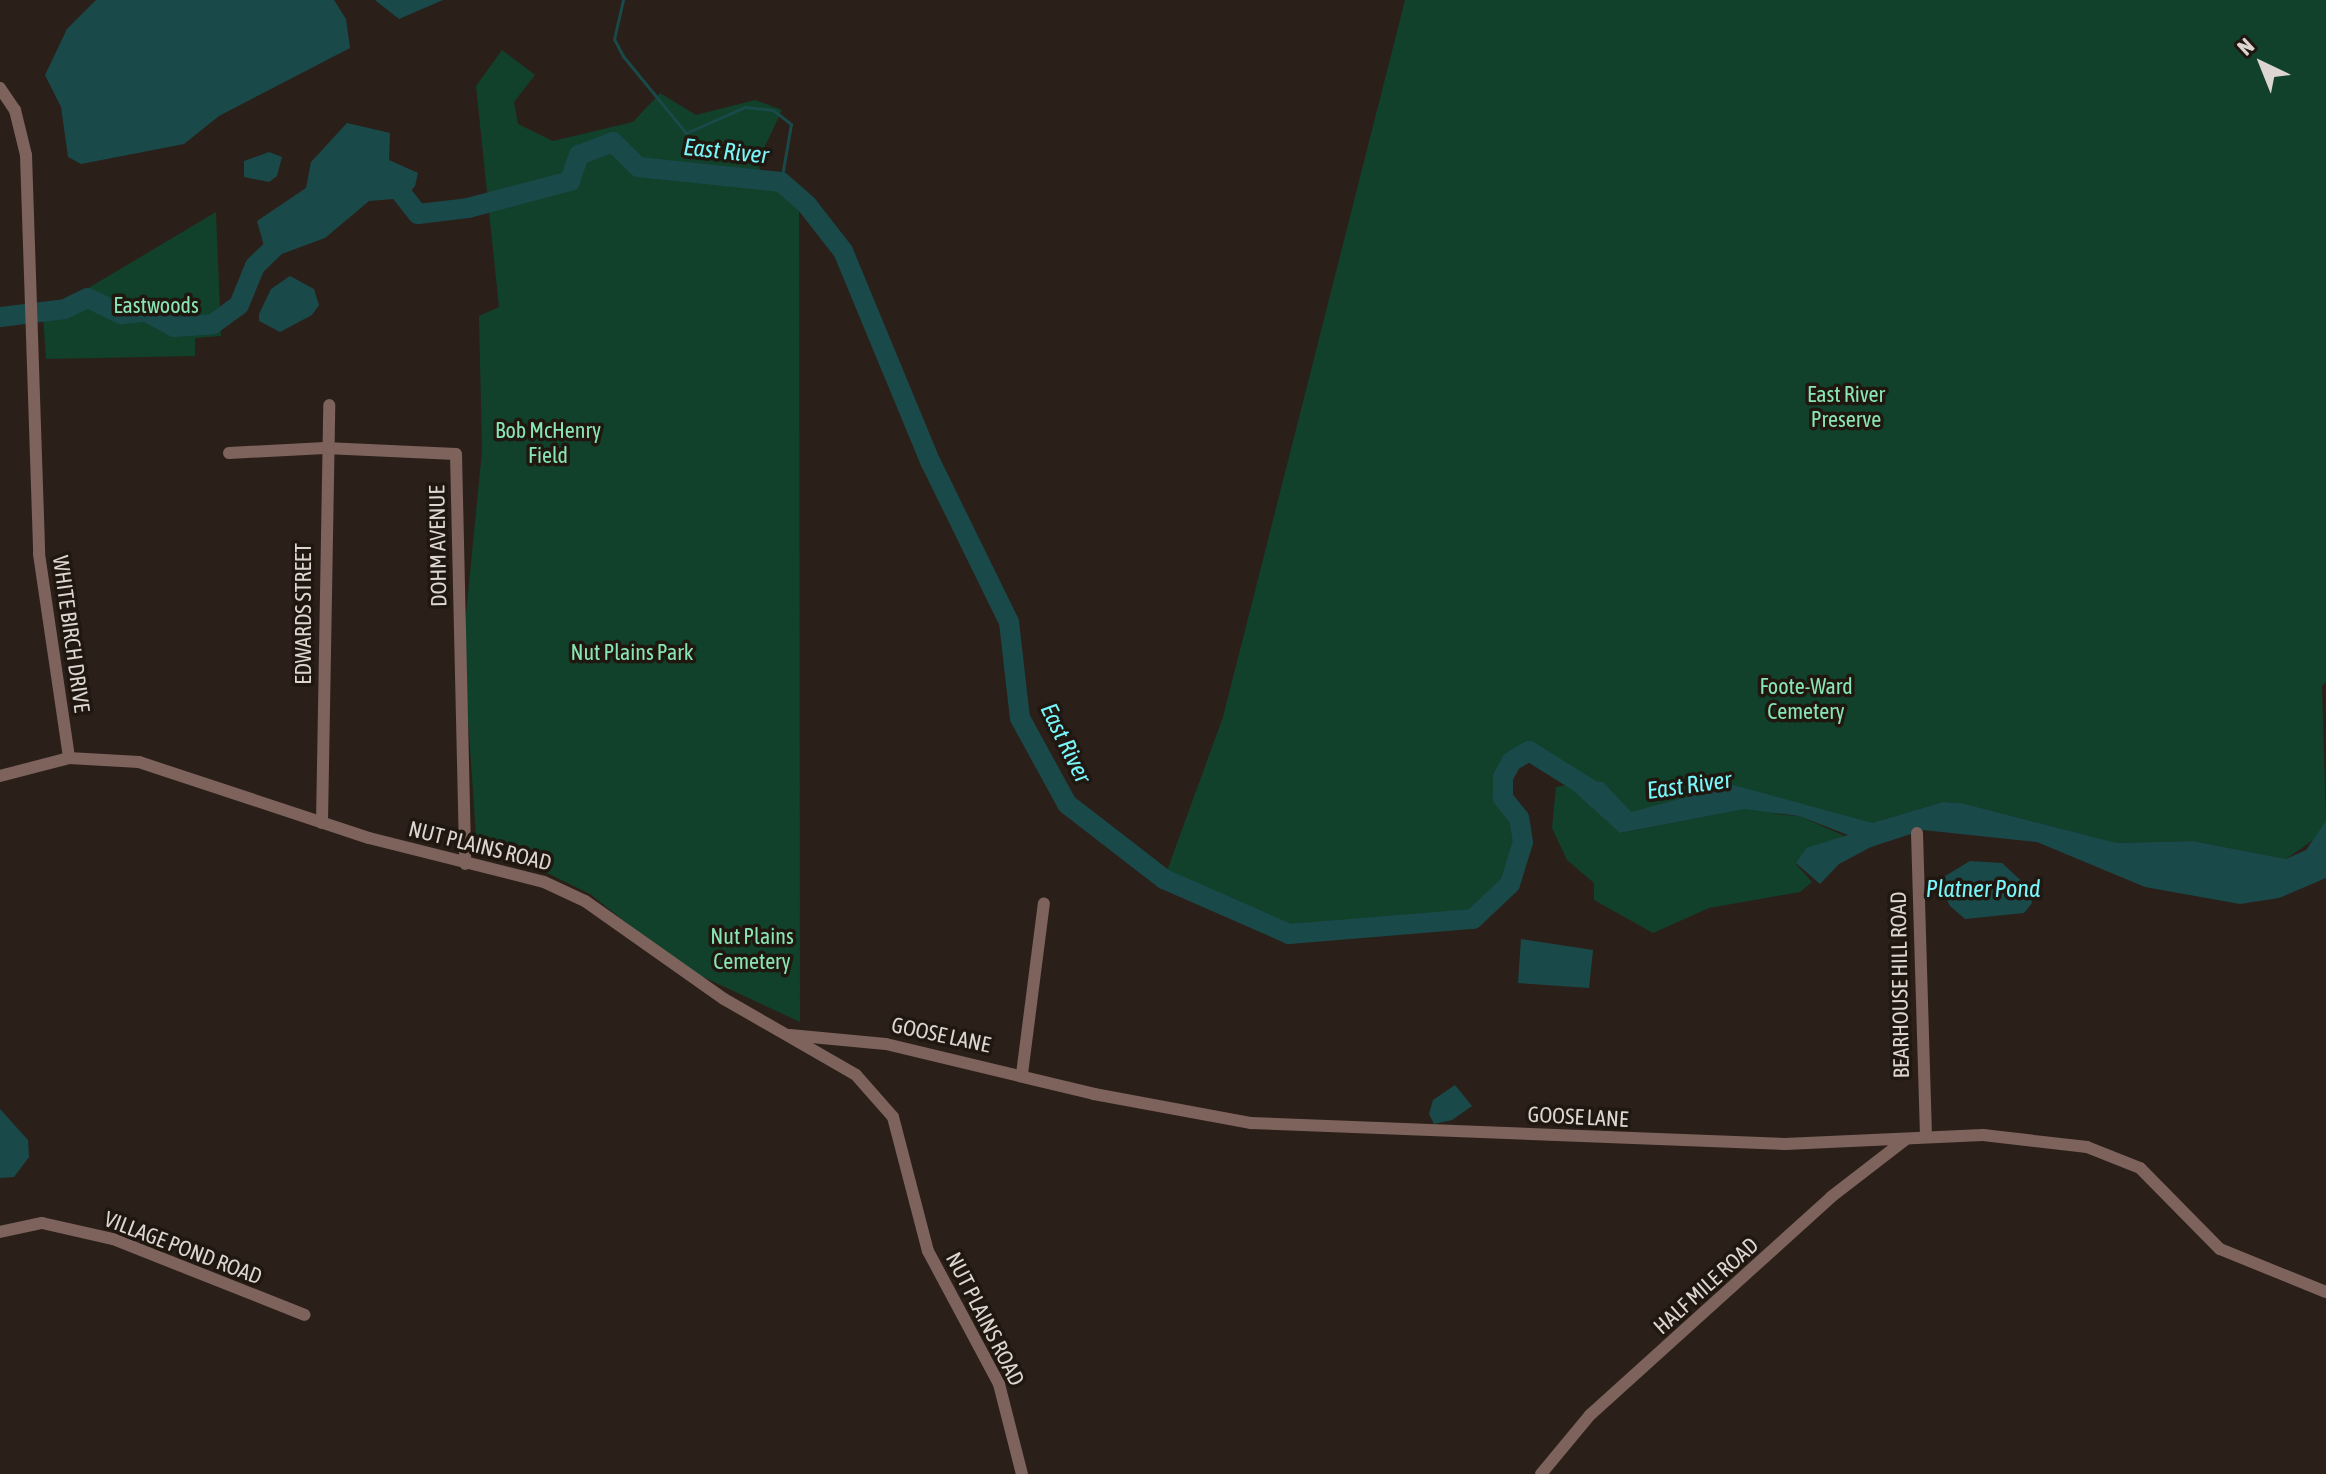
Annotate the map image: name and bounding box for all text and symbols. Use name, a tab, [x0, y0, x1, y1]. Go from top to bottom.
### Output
north arrow	[2222, 24, 2302, 104]
text: N	[2232, 33, 2259, 60]
water label: East River	[682, 132, 770, 170]
park label: Eastwoods	[113, 293, 199, 319]
park label: East River Preserve	[1807, 381, 1885, 432]
park label: Bob McHenry Field	[495, 417, 601, 468]
street label: DOHM AVENUE	[424, 485, 452, 607]
street label: EDWARDS STREET	[291, 543, 317, 685]
street label: WHITE BIRCH DRIVE	[47, 554, 95, 714]
park label: Nut Plains Park	[570, 640, 694, 666]
park label: Foote-Ward Cemetery	[1759, 673, 1853, 724]
water label: East River	[1034, 698, 1098, 788]
water label: East River	[1645, 765, 1733, 805]
street label: NUT PLAINS ROAD	[406, 815, 554, 877]
water label: Platner Pond	[1926, 875, 2040, 903]
street label: BEARHOUSE HILL ROAD	[1885, 891, 1915, 1079]
park label: Nut Plains Cemetery	[710, 923, 794, 974]
street label: GOOSE LANE	[889, 1012, 993, 1058]
street label: GOOSE LANE	[1527, 1101, 1629, 1133]
street label: VILLAGE POND ROAD	[100, 1206, 266, 1290]
street label: HALF MILE ROAD	[1648, 1232, 1764, 1340]
street label: NUT PLAINS ROAD	[940, 1248, 1030, 1390]

